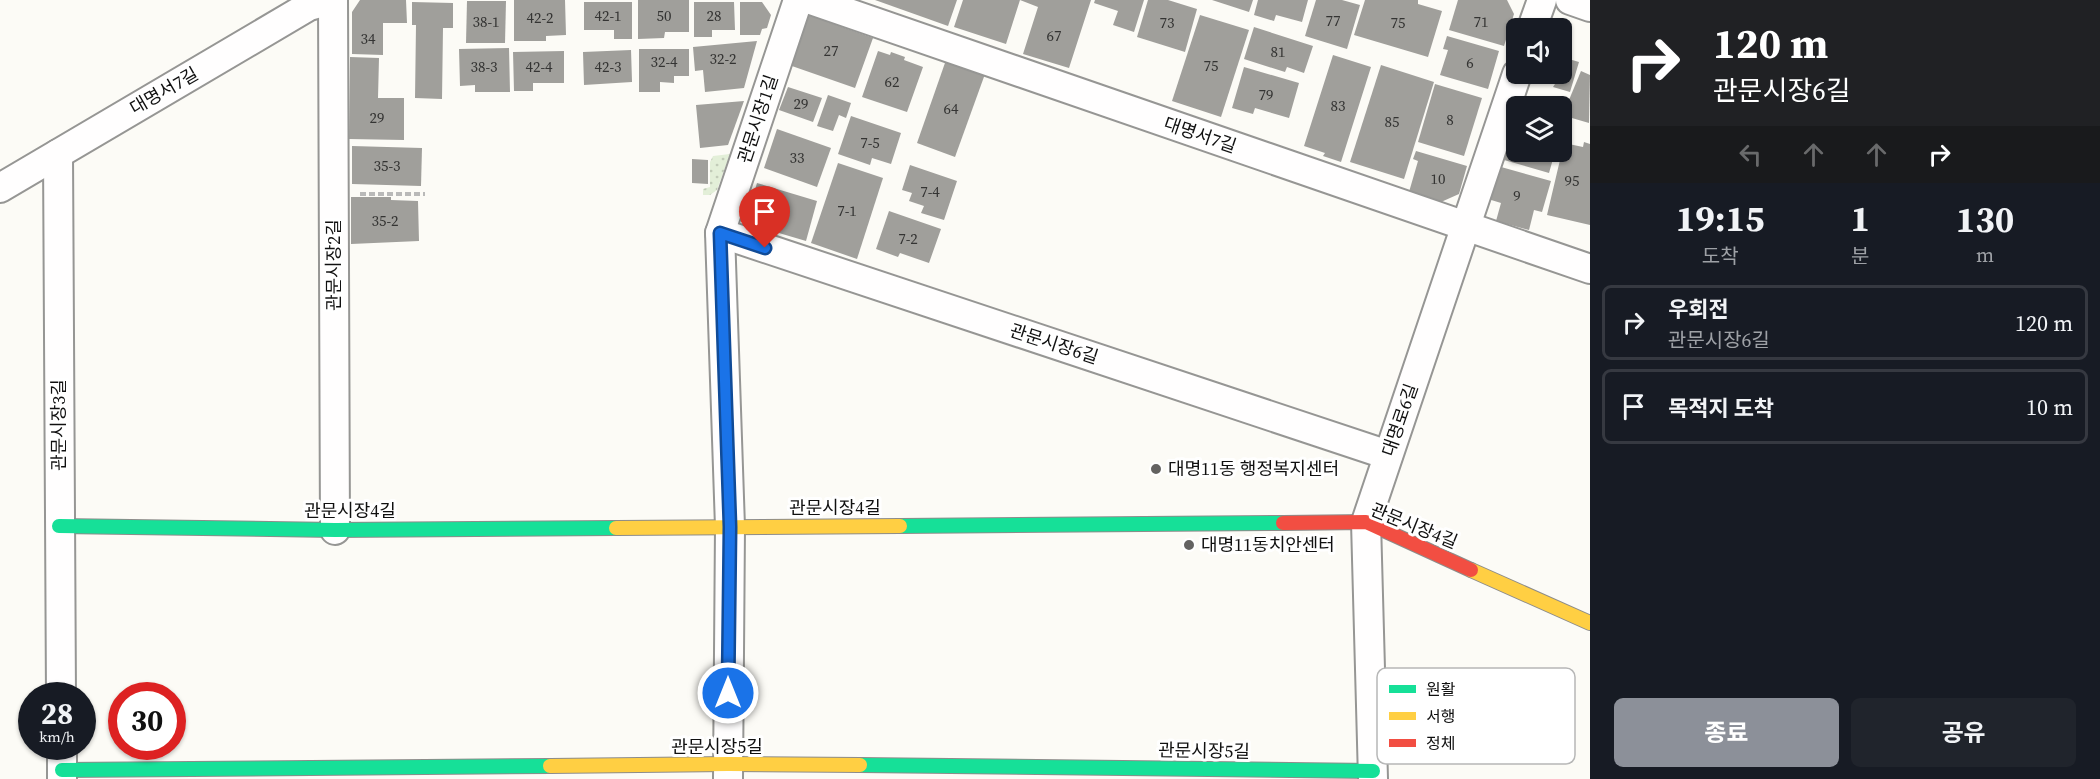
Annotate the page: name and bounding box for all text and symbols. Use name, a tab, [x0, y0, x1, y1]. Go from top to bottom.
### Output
house number: 42-1	[594, 5, 622, 26]
house number: 50	[656, 5, 672, 26]
house number: 28	[706, 5, 722, 26]
house number: 42-2	[526, 7, 554, 28]
house number: 77	[1325, 10, 1341, 31]
house number: 38-1	[472, 11, 500, 32]
house number: 71	[1473, 11, 1489, 32]
house number: 73	[1159, 12, 1175, 33]
house number: 75	[1390, 12, 1406, 33]
text: 120 m	[1713, 14, 1828, 72]
map controls	[1506, 18, 1572, 162]
button: sound	[1506, 18, 1572, 84]
icon: right	[1614, 24, 1692, 102]
house number: 67	[1046, 25, 1062, 46]
house number: 34	[360, 28, 376, 49]
house number: 27	[823, 40, 839, 61]
house number: 81	[1270, 41, 1286, 62]
house number: 32-2	[709, 48, 737, 69]
house number: 32-4	[650, 51, 678, 72]
house number: 6	[1466, 52, 1474, 73]
house number: 75	[1203, 55, 1219, 76]
house number: 38-3	[470, 56, 498, 77]
house number: 42-4	[525, 56, 553, 77]
house number: 42-3	[594, 56, 622, 77]
street label: 대명서7길	[125, 61, 203, 120]
street label: 관문시장1길	[731, 71, 784, 166]
house number: 62	[884, 71, 900, 92]
text: 관문시장6길	[1713, 72, 1851, 109]
house number: 79	[1258, 84, 1274, 105]
house number: 29	[793, 93, 809, 114]
house number: 83	[1330, 95, 1346, 116]
button: layers	[1506, 96, 1572, 162]
house number: 64	[943, 98, 959, 119]
house number: 29	[369, 107, 385, 128]
house number: 8	[1446, 109, 1454, 130]
street label: 대명서7길	[1161, 110, 1240, 159]
house number: 85	[1384, 111, 1400, 132]
house number: 7-5	[860, 132, 880, 153]
icon: left	[1734, 138, 1767, 171]
icon: ahead	[1797, 138, 1830, 171]
icon: ahead	[1860, 138, 1893, 171]
icon: right	[1923, 138, 1956, 171]
house number: 33	[789, 147, 805, 168]
house number: 35-3	[373, 155, 401, 176]
house number: 10	[1430, 168, 1446, 189]
house number: 95	[1564, 170, 1580, 191]
house number: 7-4	[920, 181, 940, 202]
house number: 9	[1513, 185, 1521, 206]
pin	[739, 186, 790, 248]
text: 19:15	[1676, 194, 1765, 243]
text: 1	[1850, 194, 1870, 243]
icon: arrive	[748, 195, 781, 228]
text: 130	[1956, 195, 2014, 244]
house number: 7-1	[837, 200, 857, 221]
house number: 35-2	[371, 210, 399, 231]
street label: 관문시장2길	[321, 219, 346, 311]
house number: 7-2	[898, 228, 918, 249]
text: m	[1976, 241, 1994, 269]
text: 도착	[1702, 242, 1739, 270]
text: 분	[1851, 242, 1869, 270]
text: 우회전	[1668, 294, 1729, 324]
icon: right	[1617, 306, 1650, 339]
text: 120 m	[2015, 308, 2073, 338]
street label: 관문시장6길	[1007, 317, 1102, 370]
text: 관문시장6길	[1668, 326, 1770, 354]
street label: 관문시장3길	[46, 379, 71, 471]
street label: 대명로6길	[1375, 380, 1424, 459]
icon: arrive	[1617, 390, 1650, 423]
text: 10 m	[2026, 392, 2073, 422]
text: 목적지 도착	[1668, 393, 1774, 423]
place label: 대명11동 행정복지센터	[1168, 456, 1339, 481]
marker: 대명11동 행정복지센터	[1149, 462, 1163, 476]
street label: 관문시장4길	[789, 495, 881, 520]
street label: 관문시장4길	[1367, 497, 1461, 554]
street label: 관문시장4길	[304, 498, 396, 523]
place label: 대명11동치안센터	[1201, 532, 1335, 557]
marker: 대명11동치안센터	[1182, 538, 1196, 552]
position arrow	[696, 661, 760, 725]
legend	[1377, 668, 1575, 764]
text: 원활	[1426, 678, 1456, 700]
speed limit sign: 30	[108, 682, 186, 760]
text: 28	[41, 693, 73, 734]
button: 종료	[1614, 698, 1839, 767]
button: 공유	[1851, 698, 2076, 767]
text: 서행	[1426, 705, 1455, 727]
text: km/h	[39, 726, 75, 747]
text: 정체	[1426, 732, 1455, 754]
street label: 관문시장5길	[671, 734, 763, 759]
street label: 관문시장5길	[1158, 737, 1250, 764]

